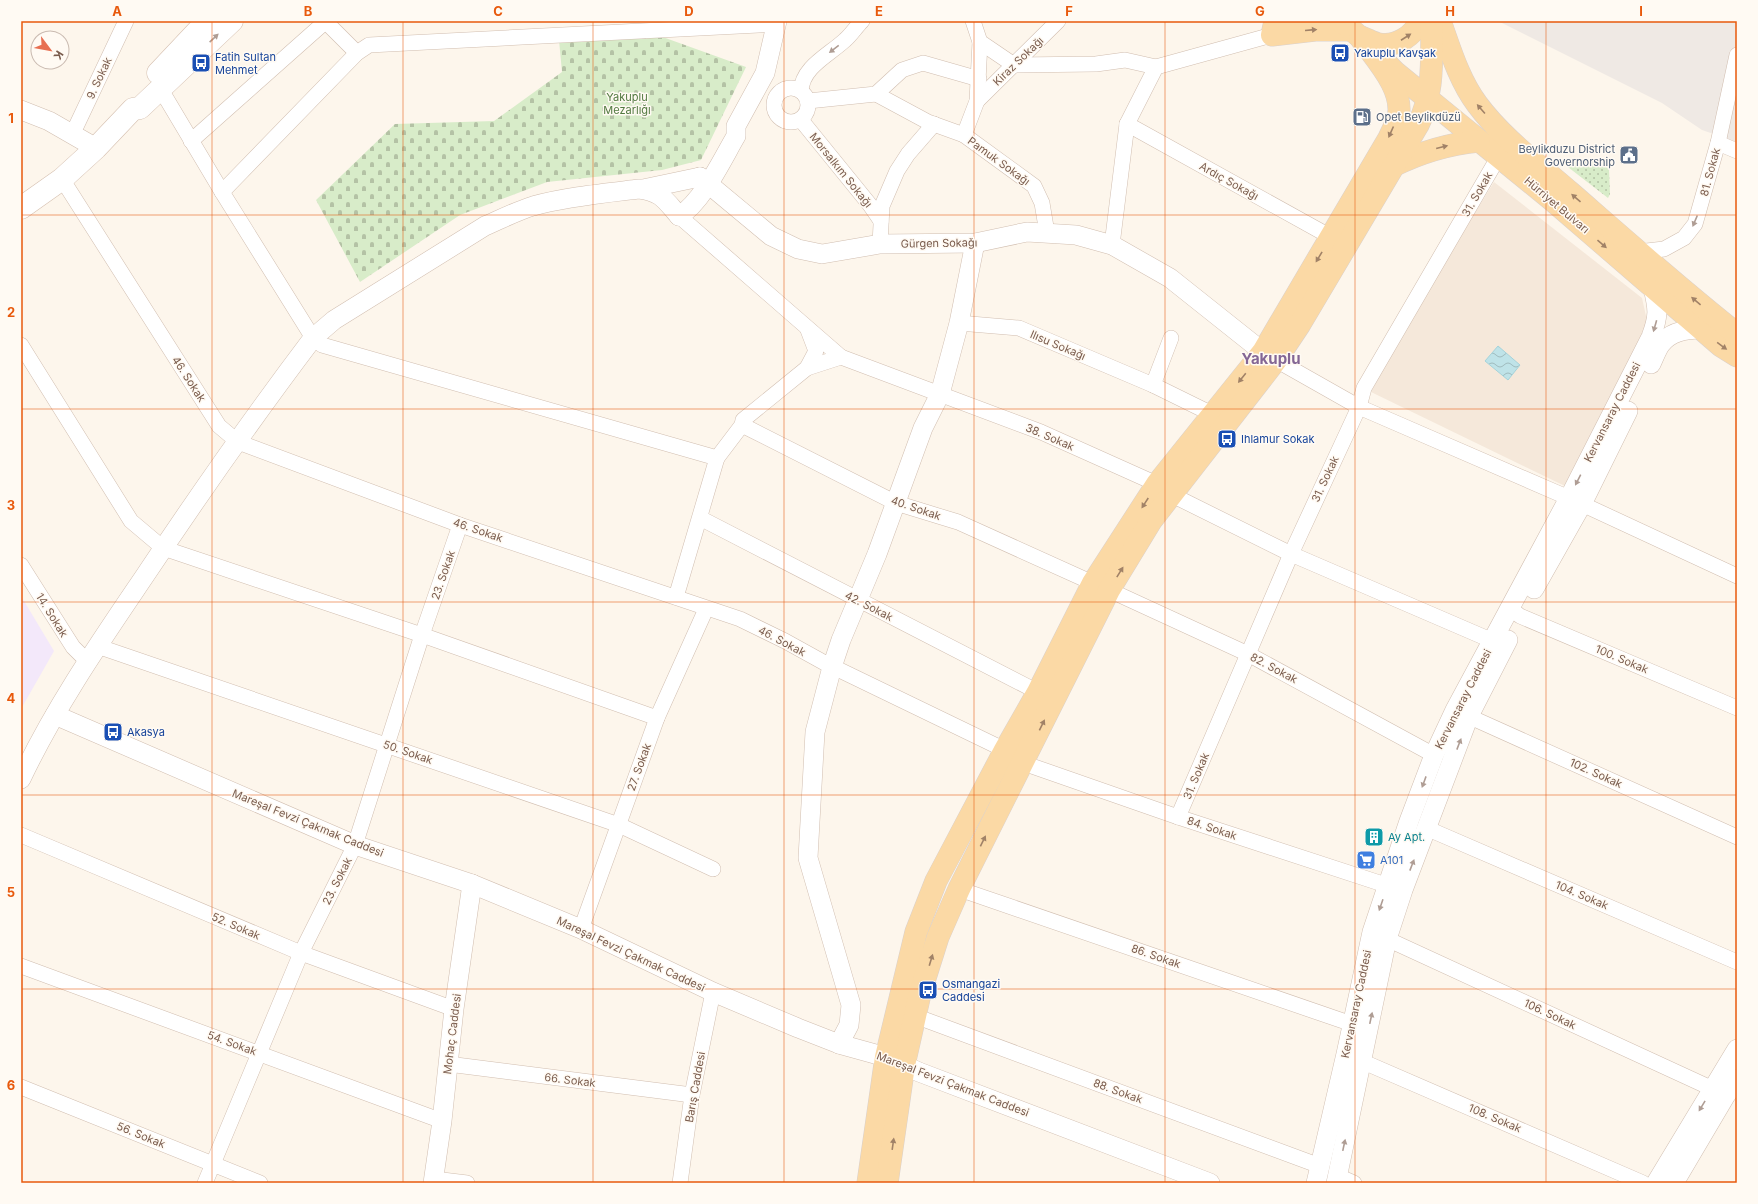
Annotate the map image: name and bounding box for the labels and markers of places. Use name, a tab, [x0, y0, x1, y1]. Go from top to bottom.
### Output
bus stop icon: Yakuplu Kavşak	[1329, 42, 1351, 64]
place label: Yakuplu Kavşak	[1354, 46, 1436, 60]
place label: Fatih Sultan Mehmet	[215, 50, 276, 77]
bus stop icon: Fatih Sultan Mehmet	[190, 52, 212, 74]
fuel station icon: Opet Beylikdüzü	[1351, 106, 1373, 128]
place label: Opet Beylikdüzü	[1376, 110, 1461, 124]
place label: Beylikduzu District Governorship	[1518, 142, 1615, 169]
public building icon: Beylikduzu District Governorship	[1618, 144, 1640, 166]
bus stop icon: Ihlamur Sokak	[1216, 428, 1238, 450]
place label: Ihlamur Sokak	[1241, 432, 1315, 446]
bus stop icon: Akasya	[102, 721, 124, 743]
place label: Akasya	[127, 725, 165, 739]
building icon: Ay Apt.	[1363, 826, 1385, 848]
place label: Ay Apt.	[1388, 830, 1425, 844]
supermarket icon: A101	[1355, 849, 1377, 871]
place label: A101	[1380, 853, 1403, 867]
place label: Osmangazi Caddesi	[942, 977, 1000, 1004]
bus stop icon: Osmangazi Caddesi	[917, 979, 939, 1001]

